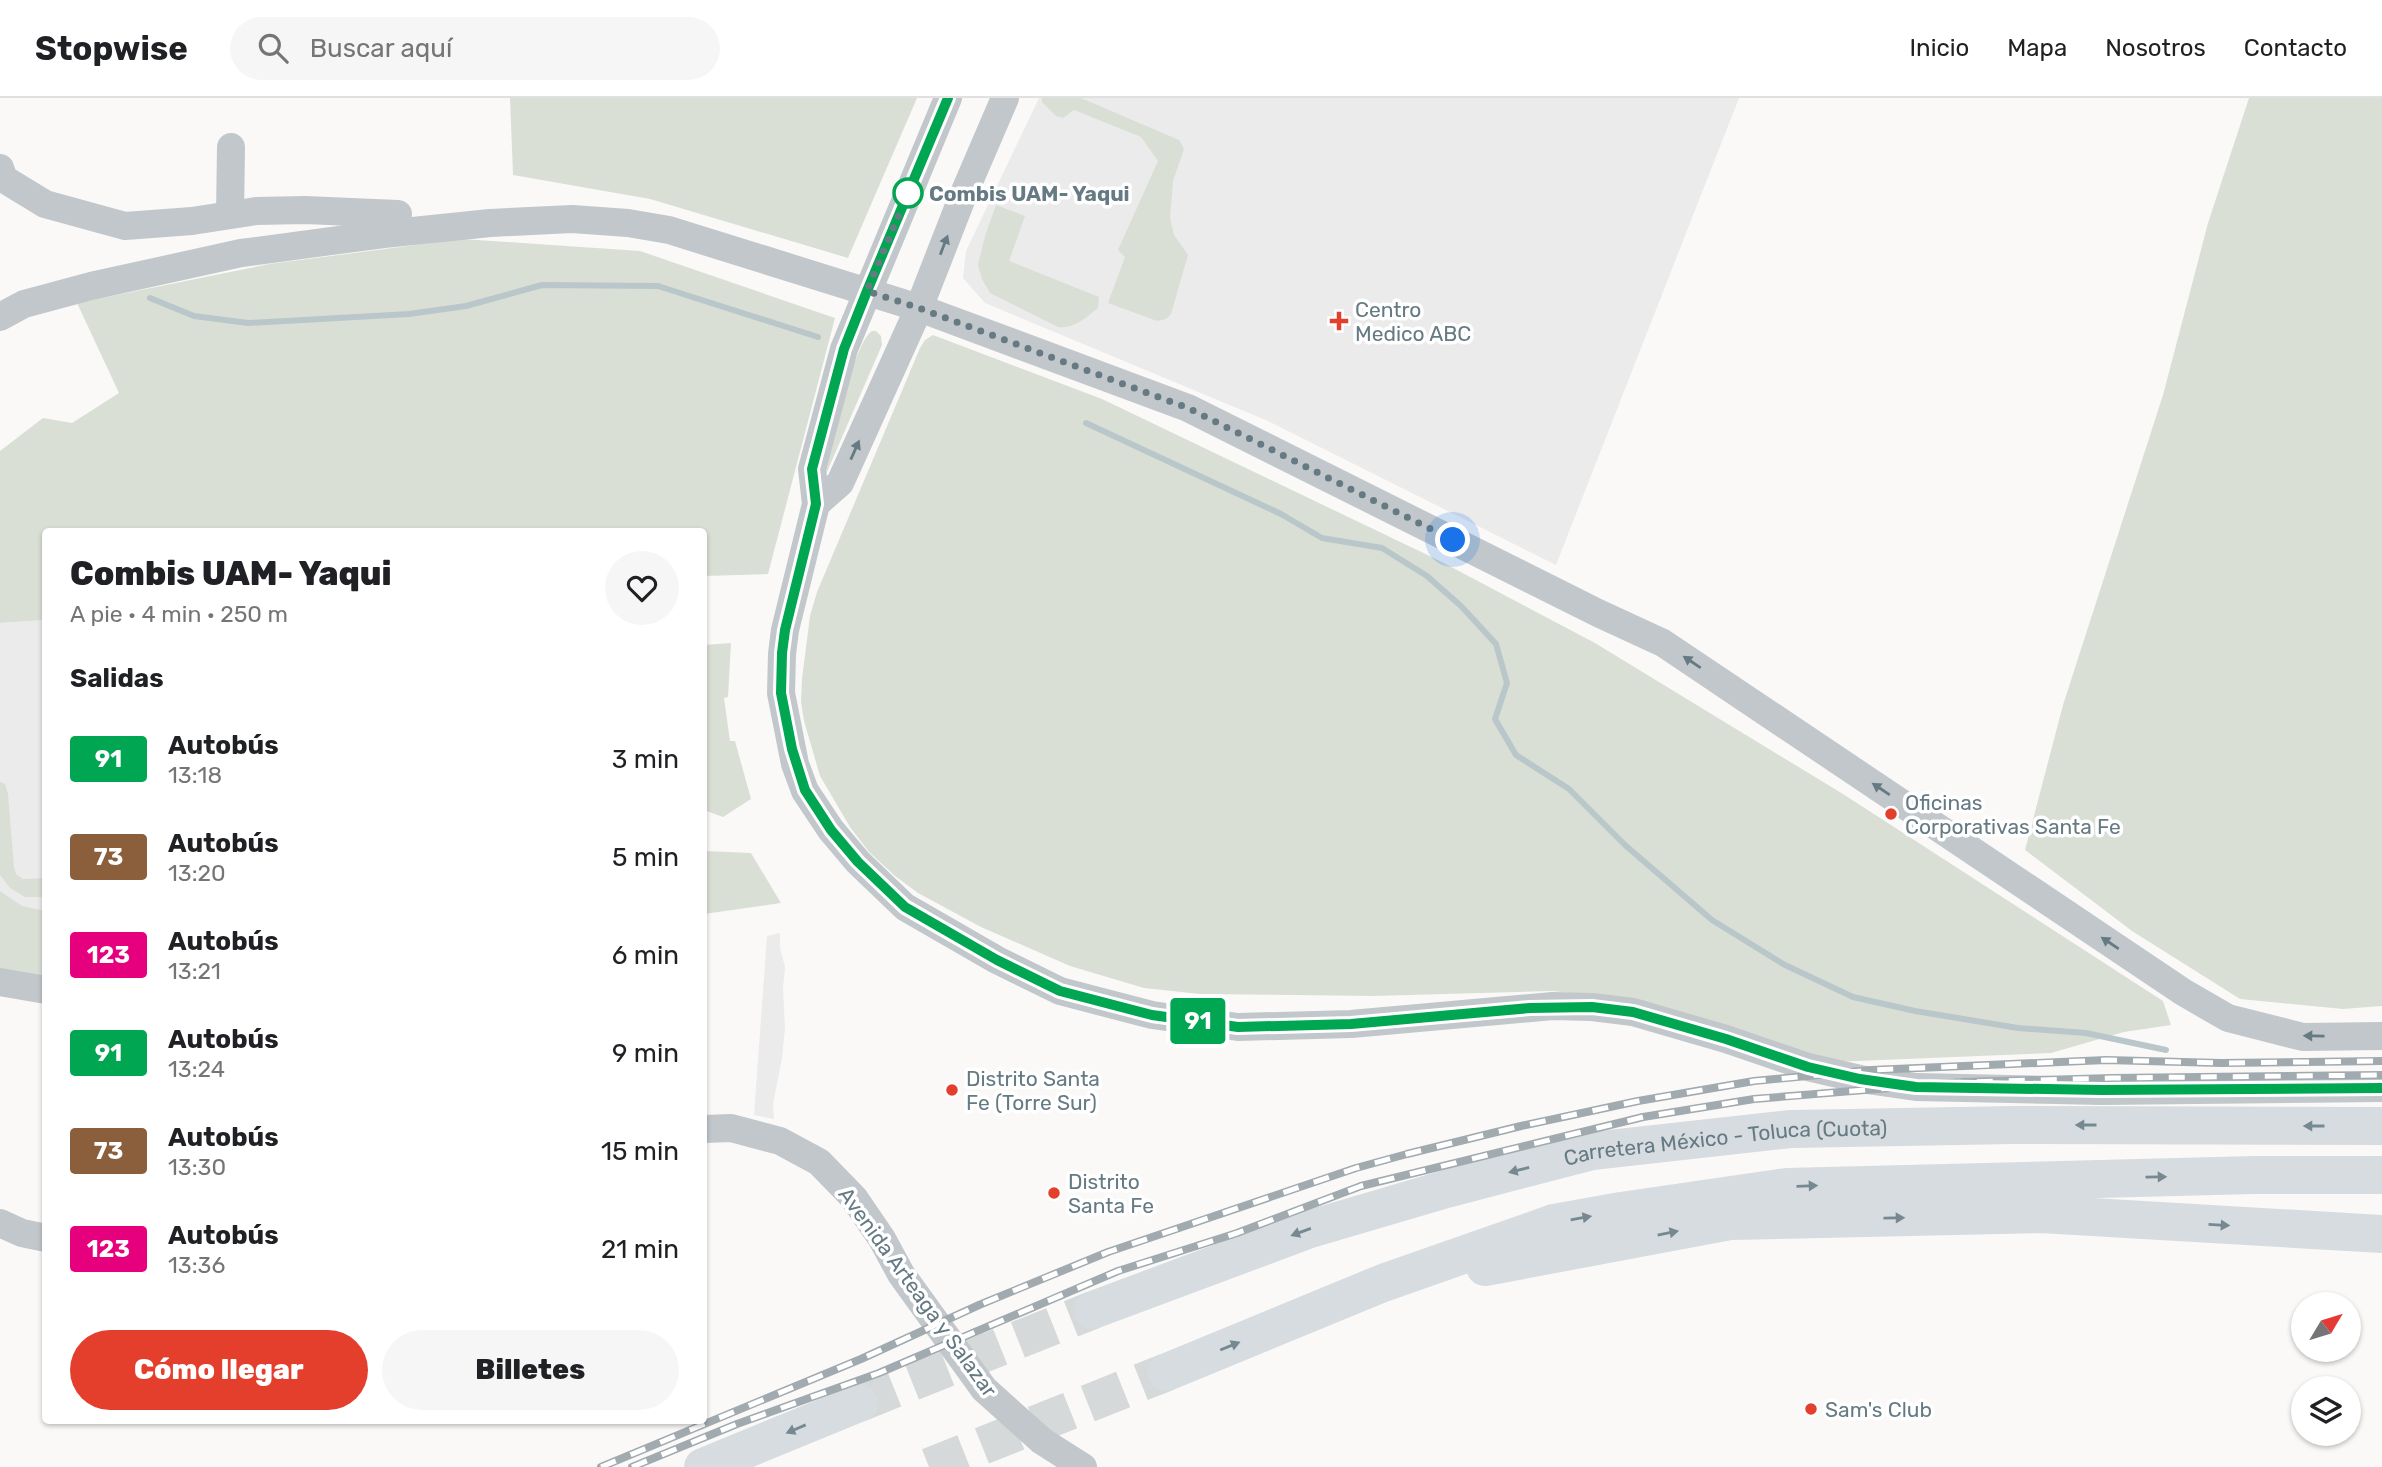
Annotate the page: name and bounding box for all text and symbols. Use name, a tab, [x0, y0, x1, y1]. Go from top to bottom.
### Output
search box	[230, 17, 720, 80]
text: Stopwise	[35, 29, 188, 68]
icon: search	[254, 29, 292, 67]
text: Buscar aquí	[310, 33, 452, 64]
text: Inicio	[1910, 34, 1969, 62]
text: Mapa	[2007, 34, 2067, 62]
text: Nosotros	[2105, 34, 2206, 62]
text: Contacto	[2244, 34, 2347, 62]
marker: Combis UAM- Yaqui	[893, 178, 923, 208]
place label: Combis UAM- Yaqui	[929, 181, 1130, 206]
one-way arrow	[938, 234, 949, 255]
place label: Centro Medico ABC	[1355, 297, 1471, 346]
marker: Centro Medico ABC	[1329, 311, 1349, 331]
one-way arrow	[850, 439, 861, 460]
your location	[1435, 522, 1470, 557]
button: heart	[605, 551, 679, 625]
text: Combis UAM- Yaqui	[70, 554, 391, 593]
text: A pie · 4 min · 250 m	[70, 600, 288, 628]
one-way arrow	[1682, 656, 1702, 669]
text: Salidas	[70, 663, 164, 694]
text: Autobús	[168, 730, 279, 761]
text: 3 min	[612, 744, 679, 775]
text: 91	[95, 745, 122, 773]
text: 13:18	[168, 761, 222, 789]
one-way arrow	[1872, 782, 1890, 796]
place label: Oficinas Corporativas Santa Fe	[1905, 790, 2121, 839]
marker: Oficinas Corporativas Santa Fe	[1883, 806, 1899, 822]
text: Autobús	[168, 828, 279, 859]
text: 5 min	[612, 842, 679, 873]
text: 73	[94, 843, 123, 871]
text: 13:20	[168, 859, 226, 887]
text: Autobús	[168, 926, 279, 957]
one-way arrow	[2101, 937, 2120, 950]
text: 6 min	[612, 940, 679, 971]
text: 123	[87, 941, 130, 969]
text: 13:21	[168, 957, 221, 985]
line badge: 91	[1166, 998, 1230, 1044]
text: 91	[1184, 1007, 1212, 1035]
text: Autobús	[168, 1024, 279, 1055]
one-way arrow	[2303, 1031, 2325, 1042]
text: 9 min	[612, 1038, 679, 1069]
text: 91	[95, 1039, 122, 1067]
text: 13:24	[168, 1055, 225, 1083]
place label: Distrito Santa Fe (Torre Sur)	[966, 1066, 1100, 1115]
marker: Distrito Santa Fe (Torre Sur)	[944, 1082, 960, 1098]
street label: Carretera México - Toluca (Cuota)	[1561, 1115, 1887, 1170]
one-way arrow	[2075, 1119, 2097, 1131]
one-way arrow	[2303, 1120, 2325, 1132]
text: Autobús	[168, 1122, 279, 1153]
text: 15 min	[601, 1136, 679, 1167]
text: 73	[94, 1137, 123, 1165]
text: 13:30	[168, 1153, 226, 1181]
one-way arrow	[1508, 1165, 1530, 1176]
place label: Distrito Santa Fe	[1068, 1169, 1154, 1218]
one-way arrow	[2146, 1171, 2168, 1183]
one-way arrow	[1796, 1181, 1818, 1192]
street label: Avenida Arteaga y Salazar	[834, 1182, 1002, 1402]
marker: Distrito Santa Fe	[1046, 1185, 1062, 1201]
one-way arrow	[1570, 1212, 1592, 1223]
one-way arrow	[1883, 1212, 1905, 1223]
one-way arrow	[2208, 1219, 2230, 1230]
text: Autobús	[168, 1220, 279, 1251]
one-way arrow	[1290, 1227, 1311, 1238]
one-way arrow	[1657, 1227, 1679, 1238]
text: 21 min	[601, 1234, 679, 1265]
text: 123	[87, 1235, 130, 1263]
text: 13:36	[168, 1251, 225, 1279]
north arrow	[2291, 1292, 2361, 1362]
map controls	[2291, 1292, 2361, 1446]
button: Cómo llegar	[70, 1330, 368, 1410]
button: Billetes	[382, 1330, 679, 1410]
one-way arrow	[1220, 1340, 1241, 1351]
button: layers	[2291, 1376, 2361, 1446]
place label: Sam's Club	[1825, 1397, 1932, 1422]
marker: Sam's Club	[1803, 1401, 1819, 1417]
one-way arrow	[785, 1423, 806, 1434]

